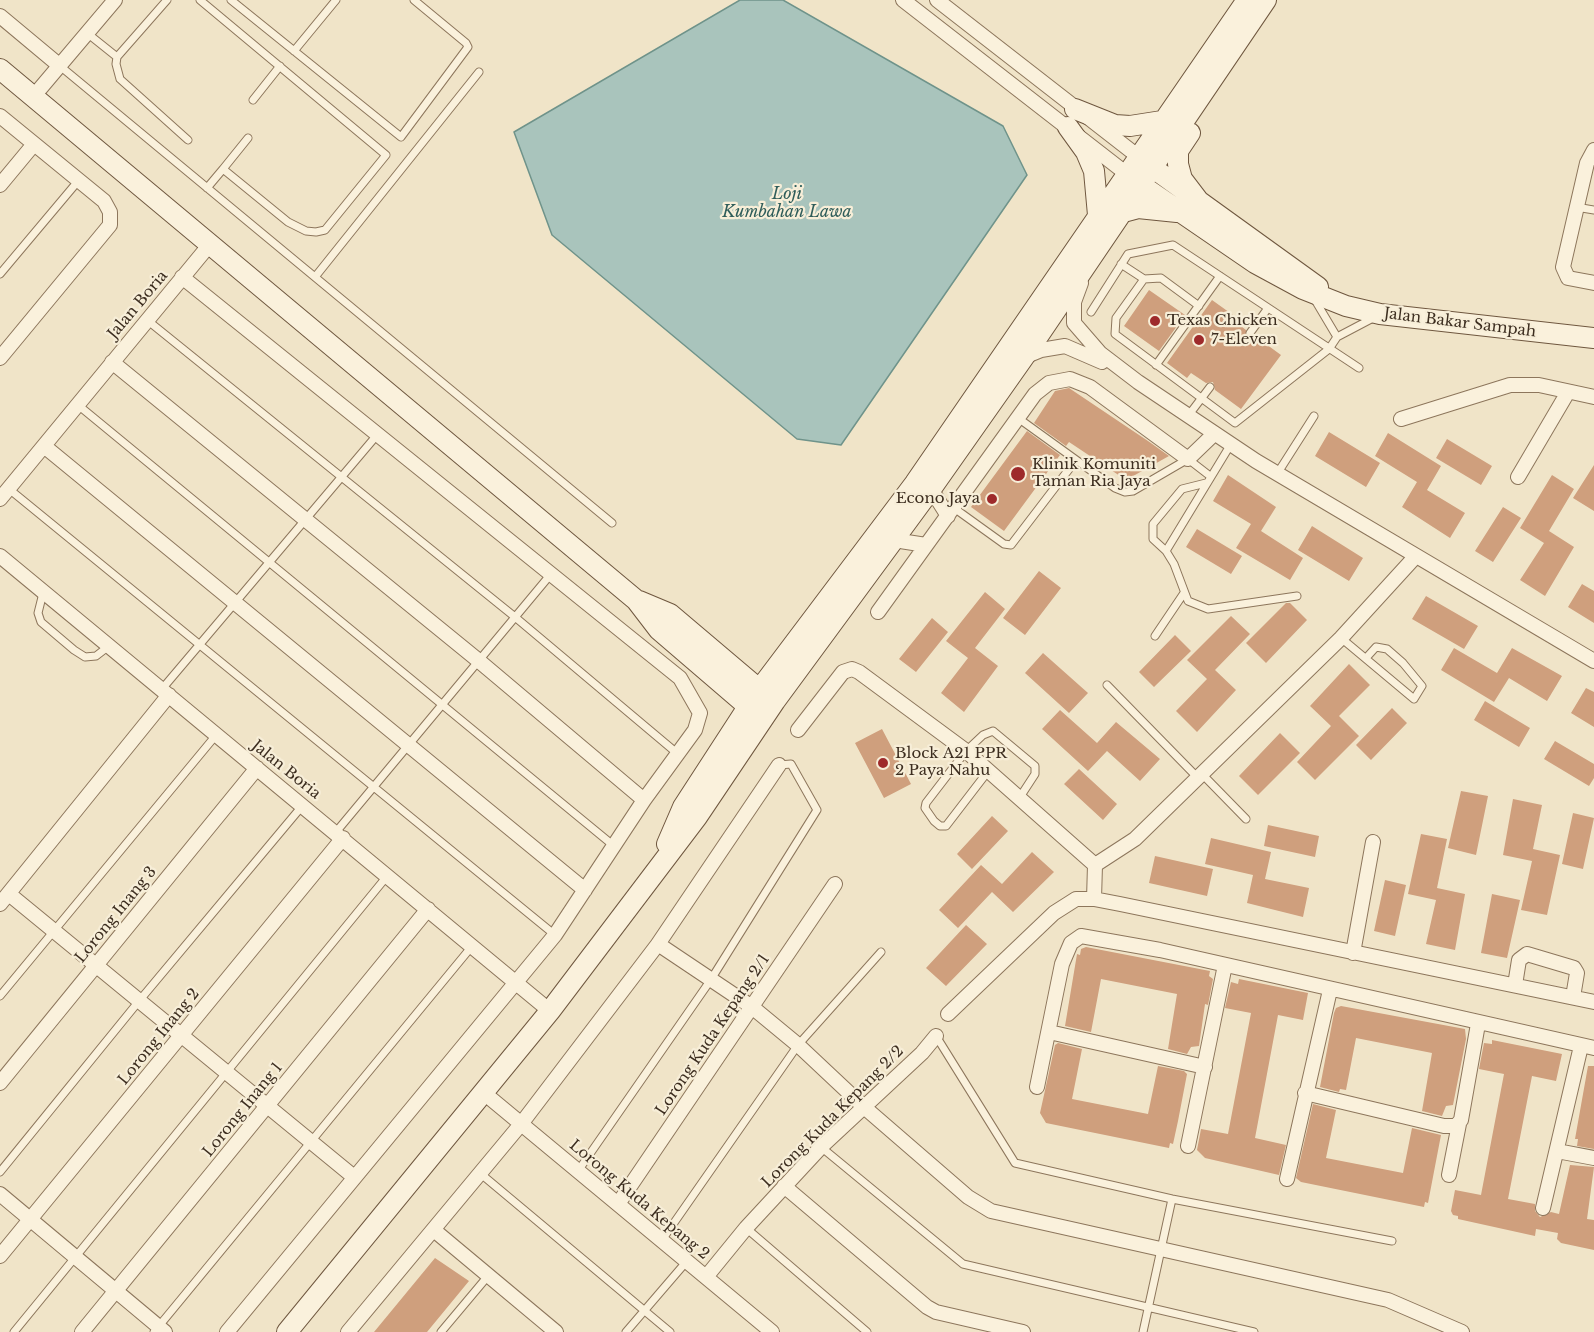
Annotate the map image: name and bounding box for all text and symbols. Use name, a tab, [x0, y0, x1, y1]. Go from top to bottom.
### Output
water label: Loji Kumbahan Lawa	[722, 184, 852, 222]
street label: Jalan Boria	[104, 267, 172, 343]
street label: Jalan Bakar Sampah	[1383, 305, 1537, 341]
place label: Texas Chicken	[1167, 312, 1278, 330]
marker: Texas Chicken	[1148, 314, 1162, 328]
place label: 7-Eleven	[1211, 331, 1277, 349]
marker: 7-Eleven	[1192, 333, 1206, 347]
place label: Klinik Komuniti Taman Ria Jaya	[1032, 456, 1156, 491]
marker: Klinik Komuniti Taman Ria Jaya	[1009, 465, 1027, 483]
place label: Econo Jaya	[896, 490, 980, 508]
marker: Econo Jaya	[985, 492, 999, 506]
street label: Jalan Boria	[248, 737, 324, 803]
place label: Block A21 PPR 2 Paya Nahu	[895, 745, 1007, 780]
marker: Block A21 PPR 2 Paya Nahu	[876, 756, 890, 770]
street label: Lorong Inang 3	[72, 863, 160, 967]
street label: Lorong Kuda Kepang 2/1	[652, 951, 774, 1119]
street label: Lorong Inang 2	[115, 985, 203, 1089]
street label: Lorong Kuda Kepang 2/2	[758, 1042, 908, 1192]
street label: Lorong Inang 1	[199, 1059, 287, 1161]
street label: Lorong Kuda Kepang 2	[566, 1136, 712, 1264]

